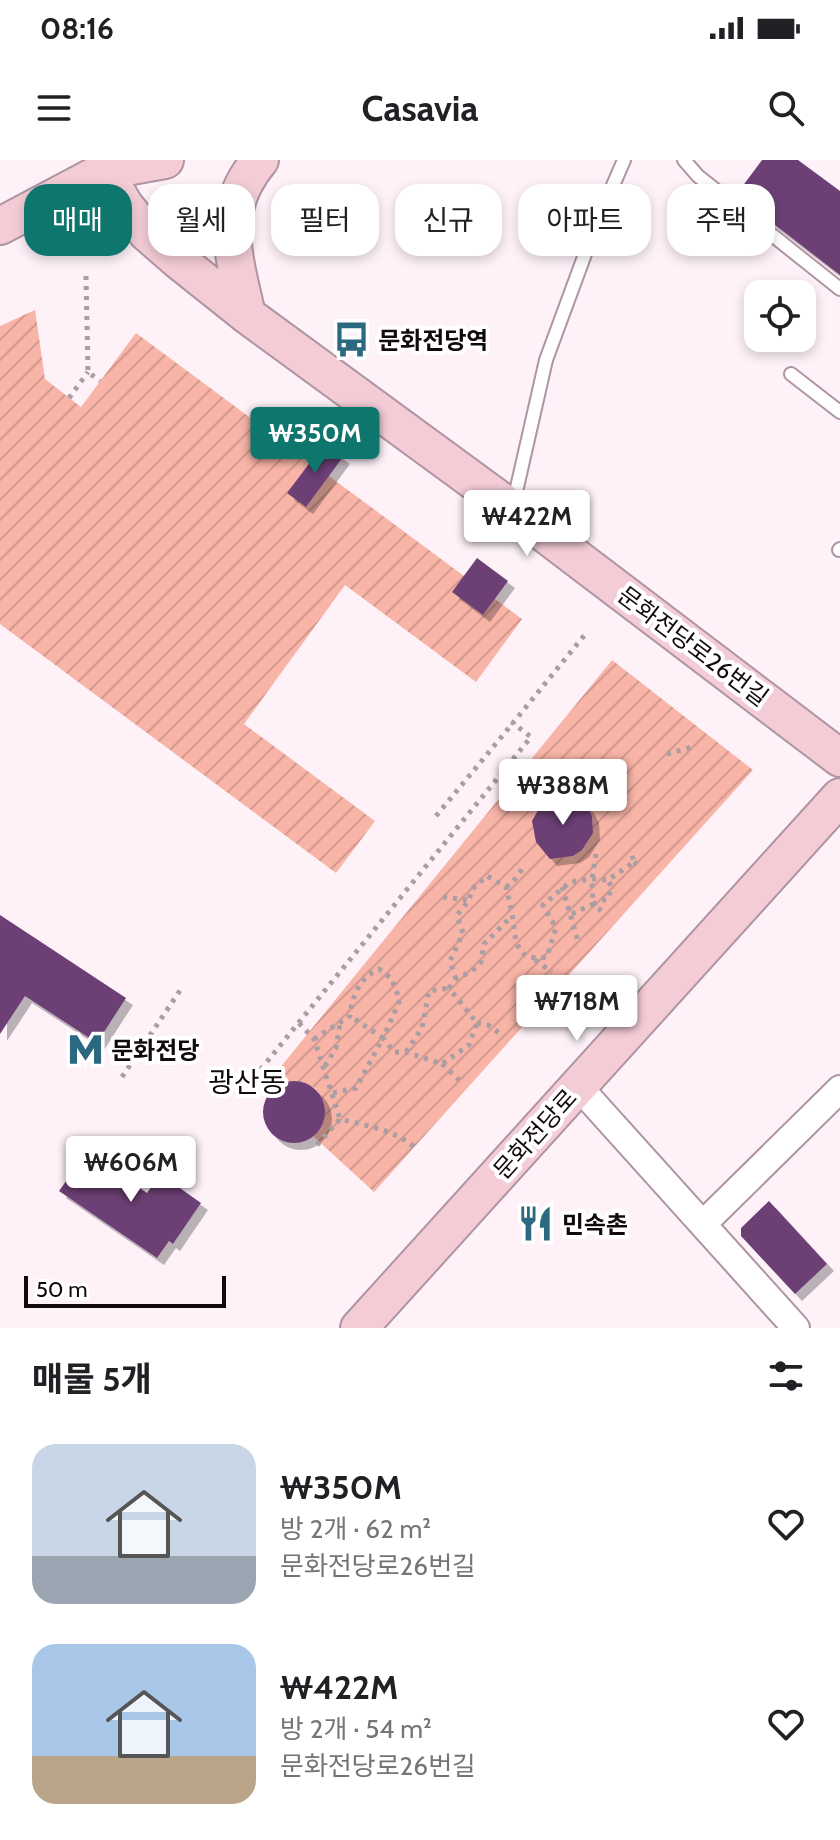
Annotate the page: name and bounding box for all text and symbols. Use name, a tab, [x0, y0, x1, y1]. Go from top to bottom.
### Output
text: 08:16	[40, 10, 114, 47]
icon: menu	[32, 86, 76, 130]
text: Casavia	[362, 86, 478, 130]
icon: search	[764, 86, 808, 130]
chip: 매매	[24, 184, 132, 256]
chip: 월세	[148, 184, 255, 256]
chip: 필터	[271, 184, 379, 256]
chip: 신규	[395, 184, 502, 256]
chip: 아파트	[518, 184, 651, 256]
chip: 주택	[667, 184, 775, 256]
map controls	[744, 280, 816, 352]
button: locate	[744, 280, 816, 352]
bus stop icon: 문화전당역	[333, 321, 371, 359]
place label: 문화전당역	[378, 326, 488, 355]
pin: ₩350M	[259, 407, 371, 475]
text: ₩350M	[268, 417, 362, 449]
pin: ₩422M	[471, 490, 583, 558]
text: ₩422M	[482, 500, 572, 532]
street label: 문화전당로26번길	[612, 580, 774, 712]
pin: ₩388M	[507, 759, 619, 827]
text: ₩388M	[517, 769, 609, 801]
pin: ₩718M	[521, 975, 633, 1043]
text: ₩718M	[534, 985, 620, 1017]
metro station icon: 문화전당	[66, 1031, 104, 1069]
place label: 문화전당	[111, 1036, 199, 1065]
district label: 광산동	[208, 1065, 286, 1099]
street label: 문화전당로	[487, 1083, 583, 1185]
pin: ₩606M	[75, 1136, 187, 1204]
text: ₩606M	[84, 1146, 178, 1178]
restaurant icon: 민속촌	[517, 1205, 555, 1243]
place label: 민속촌	[562, 1210, 628, 1239]
scale bar	[24, 1272, 226, 1308]
text: 50 m	[36, 1276, 88, 1303]
icon: filters	[764, 1354, 808, 1398]
text: 매물 5개	[32, 1358, 152, 1400]
text: ₩350M	[280, 1466, 402, 1508]
icon: home	[96, 1476, 192, 1572]
icon: heart	[764, 1502, 808, 1546]
text: 방 2개 · 62 m²	[280, 1513, 431, 1545]
text: 문화전당로26번길	[280, 1550, 476, 1582]
text: ₩422M	[280, 1666, 398, 1708]
icon: home	[96, 1676, 192, 1772]
icon: heart	[764, 1702, 808, 1746]
text: 방 2개 · 54 m²	[280, 1713, 432, 1745]
text: 문화전당로26번길	[280, 1750, 476, 1782]

